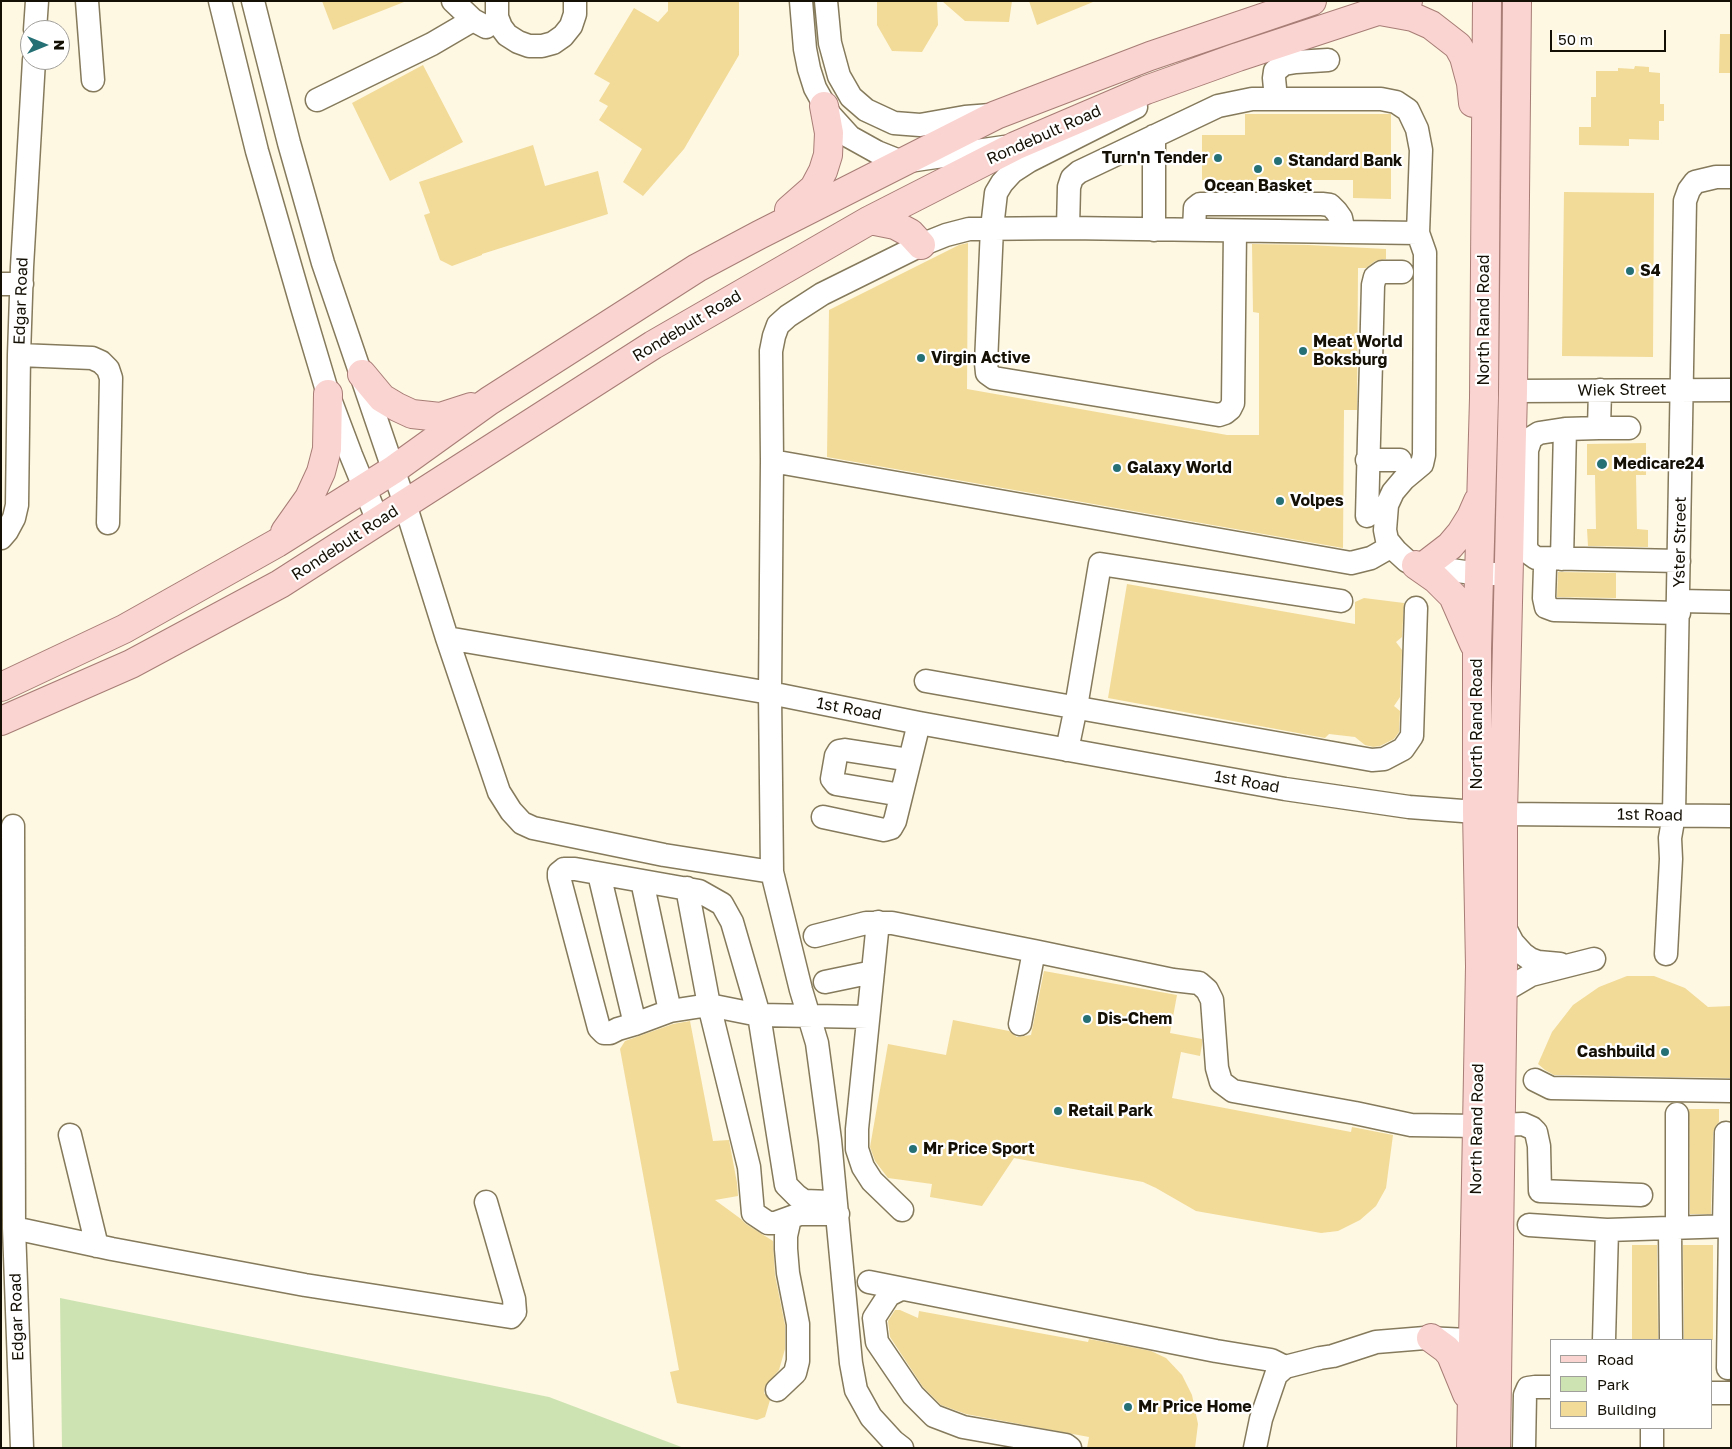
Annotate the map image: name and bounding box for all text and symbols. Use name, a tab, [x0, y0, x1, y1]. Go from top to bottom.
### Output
north arrow	[20, 20, 70, 70]
scale bar	[1552, 20, 1668, 52]
text: 50 m	[1558, 30, 1593, 48]
text: N	[51, 40, 68, 50]
street label: Rondebult Road	[984, 101, 1104, 169]
place label: Turn'n Tender	[1102, 148, 1208, 168]
place label: Standard Bank	[1288, 151, 1402, 171]
marker: Turn'n Tender	[1212, 152, 1224, 164]
marker: Standard Bank	[1272, 155, 1284, 167]
marker: Ocean Basket	[1252, 163, 1264, 175]
place label: Ocean Basket	[1204, 176, 1312, 196]
street label: North Rand Road	[1474, 254, 1494, 386]
street label: Edgar Road	[10, 257, 32, 345]
place label: S4	[1640, 261, 1661, 281]
marker: S4	[1624, 265, 1636, 277]
street label: Rondebult Road	[629, 286, 745, 366]
place label: Meat World Boksburg	[1313, 332, 1403, 370]
marker: Meat World Boksburg	[1297, 345, 1309, 357]
place label: Virgin Active	[931, 348, 1031, 368]
marker: Virgin Active	[915, 352, 927, 364]
street label: Wiek Street	[1577, 380, 1667, 400]
place label: Medicare24	[1613, 454, 1705, 474]
marker: Medicare24	[1595, 457, 1609, 471]
place label: Galaxy World	[1127, 458, 1232, 478]
marker: Galaxy World	[1111, 462, 1123, 474]
place label: Volpes	[1290, 491, 1344, 511]
marker: Volpes	[1274, 495, 1286, 507]
street label: Yster Street	[1670, 496, 1690, 588]
street label: Rondebult Road	[288, 501, 402, 585]
street label: North Rand Road	[1467, 658, 1487, 790]
street label: 1st Road	[815, 693, 883, 725]
street label: 1st Road	[1213, 767, 1281, 797]
street label: 1st Road	[1617, 805, 1683, 825]
place label: Dis-Chem	[1097, 1009, 1172, 1029]
marker: Dis-Chem	[1081, 1013, 1093, 1025]
place label: Cashbuild	[1577, 1042, 1655, 1062]
marker: Cashbuild	[1659, 1046, 1671, 1058]
street label: North Rand Road	[1466, 1063, 1488, 1195]
place label: Retail Park	[1068, 1101, 1153, 1121]
marker: Retail Park	[1052, 1105, 1064, 1117]
place label: Mr Price Sport	[923, 1139, 1035, 1159]
marker: Mr Price Sport	[907, 1143, 919, 1155]
street label: Edgar Road	[6, 1273, 28, 1361]
legend	[1550, 1339, 1712, 1429]
text: Road	[1597, 1350, 1634, 1368]
text: Park	[1597, 1375, 1629, 1393]
place label: Mr Price Home	[1138, 1397, 1252, 1417]
text: Building	[1597, 1400, 1657, 1418]
marker: Mr Price Home	[1122, 1401, 1134, 1413]

